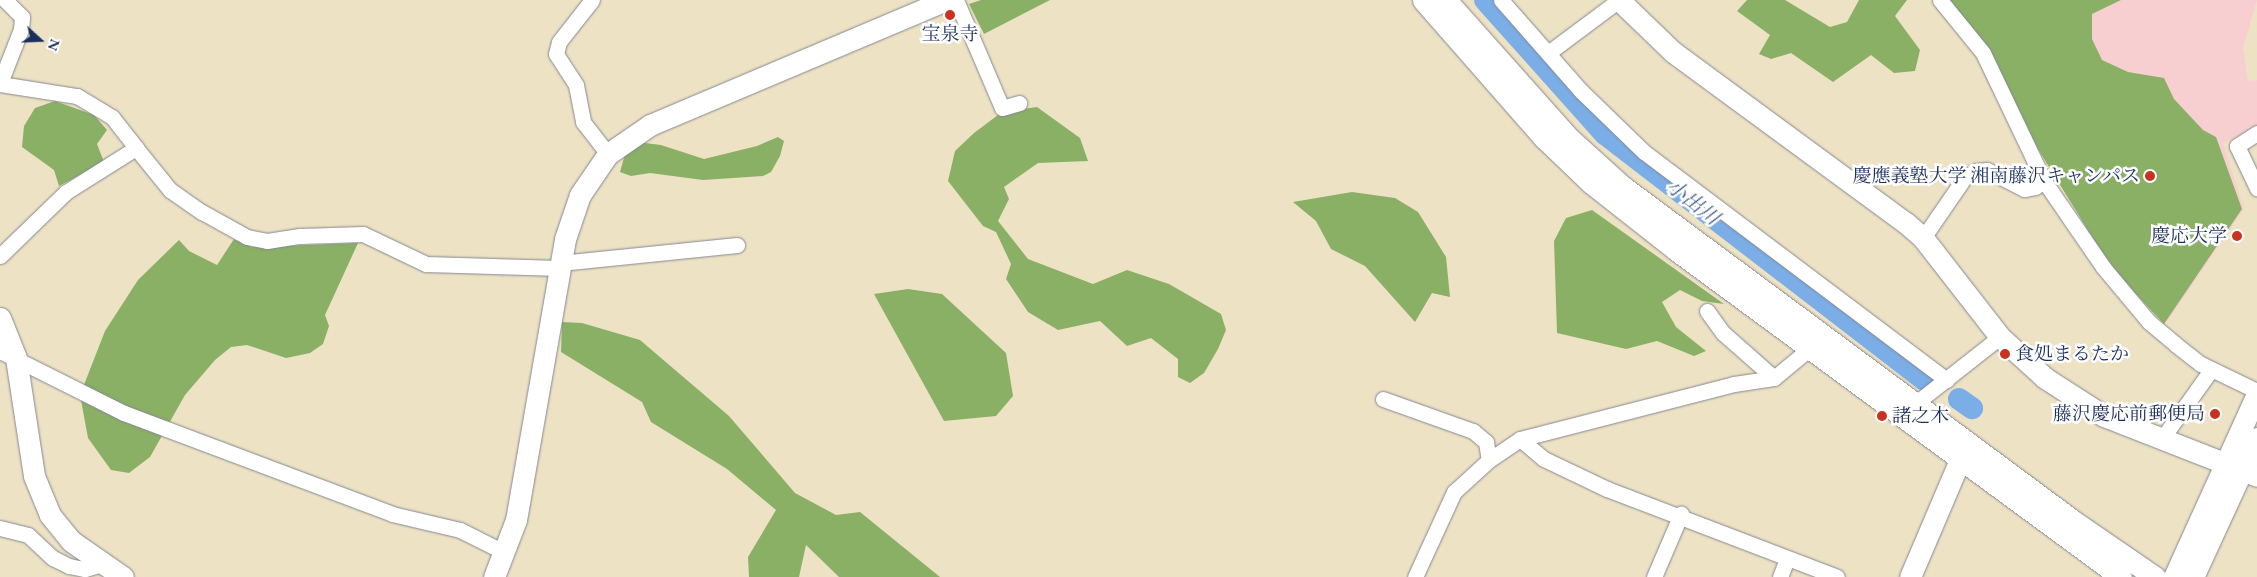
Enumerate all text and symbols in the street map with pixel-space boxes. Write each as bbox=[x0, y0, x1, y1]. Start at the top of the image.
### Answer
marker: 宝泉寺 bbox=[944, 9, 956, 21]
north arrow bbox=[15, 15, 65, 65]
place label: 宝泉寺 bbox=[922, 23, 978, 45]
text: N bbox=[44, 37, 64, 54]
place label: 慶應義塾大学 湘南藤沢キャンパス bbox=[1851, 165, 2140, 187]
marker: 慶應義塾大学 湘南藤沢キャンパス bbox=[2144, 170, 2156, 182]
water label: 小出川 bbox=[1662, 174, 1724, 230]
place label: 慶応大学 bbox=[2151, 225, 2227, 247]
marker: 慶応大学 bbox=[2231, 230, 2243, 242]
place label: 食処まるたか bbox=[2015, 343, 2129, 365]
marker: 食処まるたか bbox=[1999, 348, 2011, 360]
place label: 藤沢慶応前郵便局 bbox=[2053, 403, 2205, 425]
place label: 諸之木 bbox=[1892, 405, 1949, 427]
marker: 藤沢慶応前郵便局 bbox=[2209, 408, 2221, 420]
marker: 諸之木 bbox=[1876, 410, 1888, 422]

